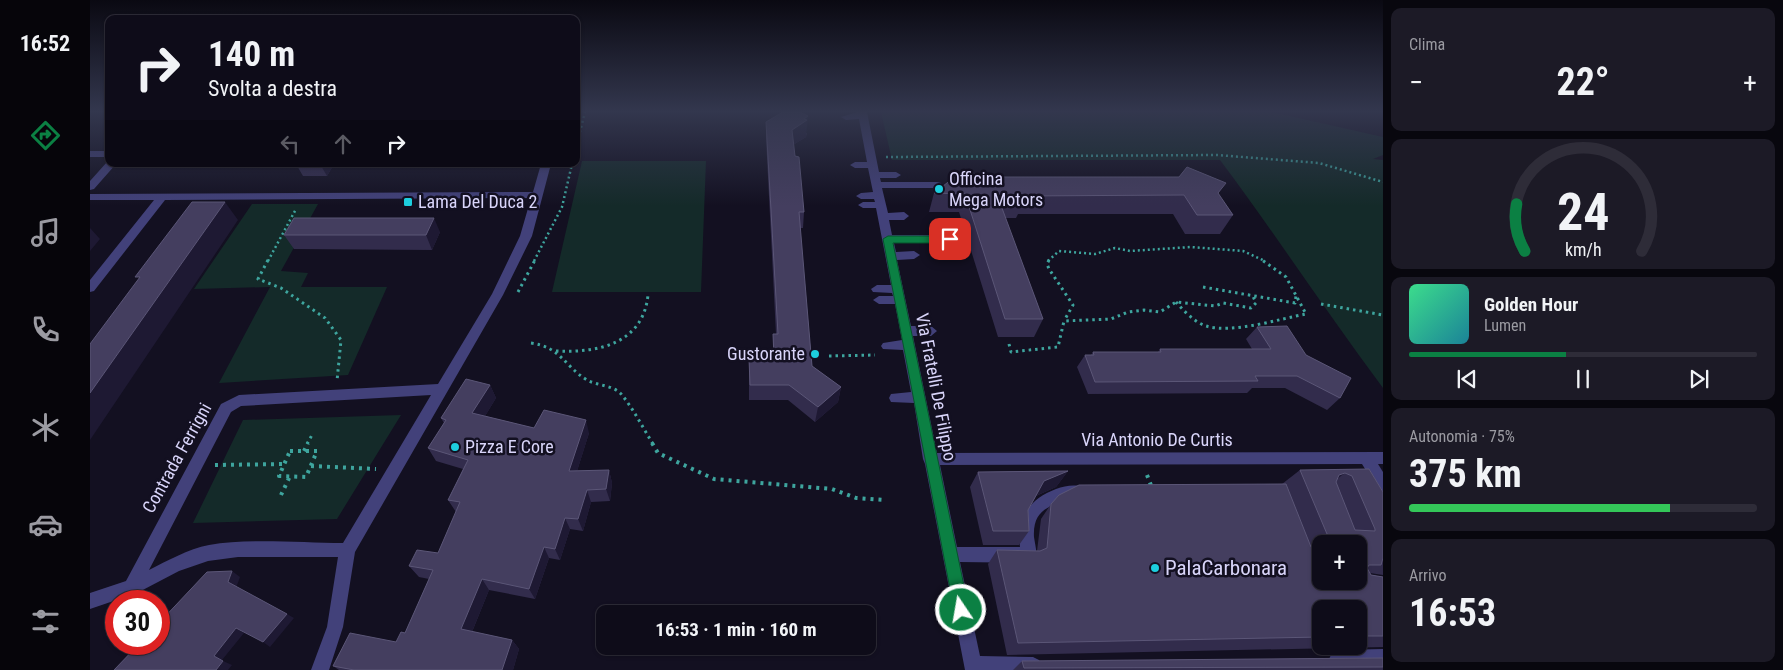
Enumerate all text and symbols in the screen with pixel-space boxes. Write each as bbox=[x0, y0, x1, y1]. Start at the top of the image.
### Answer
text: 16:52 bbox=[20, 31, 70, 56]
text: 140 m bbox=[208, 34, 295, 75]
icon: right bbox=[125, 35, 190, 100]
text: Clima bbox=[1409, 35, 1445, 54]
text: 22° bbox=[1556, 60, 1610, 104]
text: − bbox=[1409, 66, 1423, 99]
text: + bbox=[1743, 66, 1757, 99]
text: Svolta a destra bbox=[208, 76, 337, 101]
icon: directions bbox=[28, 118, 63, 153]
icon: left bbox=[276, 130, 304, 158]
icon: ahead bbox=[329, 130, 357, 158]
icon: right bbox=[382, 130, 410, 158]
place label: Officina Mega Motors bbox=[949, 168, 1043, 210]
text: 24 bbox=[1557, 182, 1609, 243]
marker: Officina Mega Motors bbox=[933, 183, 945, 195]
place label: Lama Del Duca 2 bbox=[418, 191, 538, 212]
marker: Lama Del Duca 2 bbox=[402, 196, 414, 208]
icon: music bbox=[28, 215, 63, 250]
pin bbox=[929, 218, 971, 260]
icon: arrive bbox=[936, 225, 964, 253]
text: km/h bbox=[1565, 239, 1601, 260]
text: Golden Hour bbox=[1484, 293, 1578, 316]
street label: Via Fratelli De Filippo bbox=[912, 311, 961, 463]
icon: phone bbox=[28, 312, 63, 347]
text: Lumen bbox=[1484, 316, 1526, 335]
place label: Gustorante bbox=[727, 343, 805, 364]
marker: Gustorante bbox=[809, 348, 821, 360]
icon: previous bbox=[1453, 365, 1481, 393]
icon: pause bbox=[1569, 365, 1597, 393]
icon: next bbox=[1685, 365, 1713, 393]
street label: Contrada Ferrigni bbox=[138, 399, 215, 516]
icon: climate bbox=[28, 410, 63, 445]
text: Autonomia · 75% bbox=[1409, 427, 1515, 446]
street label: Via Antonio De Curtis bbox=[1081, 429, 1233, 450]
place label: Pizza E Core bbox=[465, 436, 554, 457]
marker: Pizza E Core bbox=[449, 441, 461, 453]
text: 375 km bbox=[1409, 452, 1522, 496]
icon: car bbox=[28, 507, 63, 542]
map controls bbox=[1312, 535, 1367, 655]
button: + bbox=[1312, 535, 1367, 590]
place label: PalaCarbonara bbox=[1165, 556, 1287, 580]
marker: PalaCarbonara bbox=[1149, 562, 1161, 574]
text: Arrivo bbox=[1409, 566, 1446, 585]
position arrow bbox=[934, 583, 986, 635]
speed limit sign: 30 bbox=[105, 590, 170, 655]
text: 16:53 bbox=[1409, 591, 1496, 635]
button: − bbox=[1312, 600, 1367, 655]
icon: filters bbox=[28, 604, 63, 639]
text: 16:53 · 1 min · 160 m bbox=[655, 618, 817, 641]

